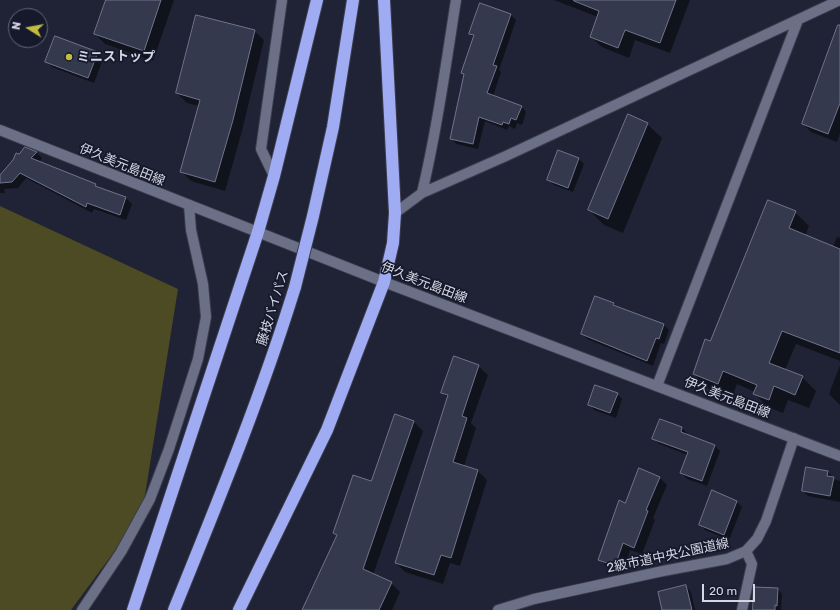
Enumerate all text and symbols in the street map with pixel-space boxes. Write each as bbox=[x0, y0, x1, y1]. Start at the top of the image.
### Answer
north arrow bbox=[8, 8, 48, 48]
text: N bbox=[10, 21, 24, 31]
place label: ミニストップ bbox=[77, 49, 155, 65]
marker: ミニストップ bbox=[64, 52, 74, 62]
street label: 伊久美元島田線 bbox=[77, 141, 167, 189]
street label: 伊久美元島田線 bbox=[379, 259, 469, 307]
street label: 藤枝バイパス bbox=[254, 268, 292, 348]
street label: 伊久美元島田線 bbox=[682, 374, 772, 422]
street label: 2級市道中央公園道線 bbox=[605, 535, 731, 577]
scale bar bbox=[704, 576, 757, 602]
text: 20 m bbox=[709, 584, 737, 598]

